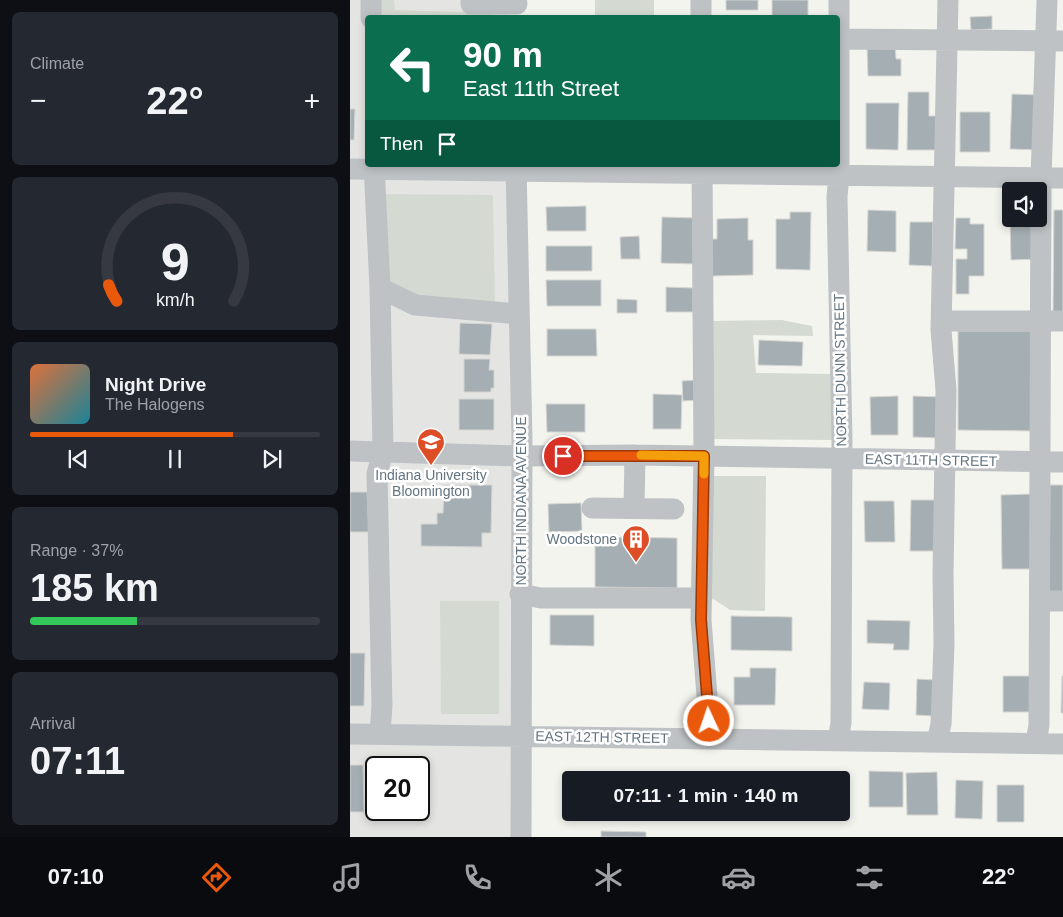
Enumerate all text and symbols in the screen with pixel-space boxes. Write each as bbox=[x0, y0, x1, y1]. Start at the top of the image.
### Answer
icon: left bbox=[380, 35, 445, 100]
text: 90 m bbox=[463, 35, 543, 74]
text: Climate bbox=[30, 55, 84, 72]
text: East 11th Street bbox=[463, 76, 619, 101]
text: 22° bbox=[146, 80, 204, 122]
text: − bbox=[30, 85, 46, 116]
text: + bbox=[304, 85, 320, 116]
icon: arrive bbox=[433, 130, 461, 158]
text: Then bbox=[380, 133, 423, 154]
map controls bbox=[1002, 182, 1047, 227]
button: sound bbox=[1002, 182, 1047, 227]
text: 9 bbox=[161, 233, 189, 291]
text: km/h bbox=[156, 290, 194, 310]
street label: NORTH DUNN STREET bbox=[831, 293, 849, 447]
text: Night Drive bbox=[105, 374, 206, 395]
text: The Halogens bbox=[105, 396, 205, 413]
street label: NORTH INDIANA AVENUE bbox=[513, 416, 529, 586]
school or university icon: Indiana University Bloomington bbox=[416, 427, 446, 466]
pin bbox=[542, 435, 584, 477]
icon: arrive bbox=[549, 442, 577, 470]
icon: previous bbox=[64, 445, 92, 473]
icon: pause bbox=[161, 445, 189, 473]
icon: next bbox=[258, 445, 286, 473]
street label: EAST 11TH STREET bbox=[865, 451, 998, 469]
place label: Indiana University Bloomington bbox=[375, 467, 487, 499]
building icon: Woodstone bbox=[621, 524, 651, 563]
place label: Woodstone bbox=[546, 531, 617, 547]
text: Range · 37% bbox=[30, 542, 123, 559]
text: 185 km bbox=[30, 567, 159, 609]
position arrow bbox=[682, 694, 734, 746]
text: Arrival bbox=[30, 715, 75, 732]
street label: EAST 12TH STREET bbox=[535, 728, 669, 746]
text: 07:11 bbox=[30, 740, 125, 782]
speed limit sign: 20 bbox=[365, 756, 430, 821]
text: 07:11 · 1 min · 140 m bbox=[614, 785, 798, 806]
icon: directions bbox=[199, 860, 234, 895]
icon: music bbox=[330, 860, 365, 895]
icon: phone bbox=[460, 860, 495, 895]
icon: climate bbox=[591, 860, 626, 895]
icon: car bbox=[721, 860, 756, 895]
icon: filters bbox=[852, 860, 887, 895]
text: 07:10 bbox=[48, 864, 104, 889]
text: 22° bbox=[982, 864, 1015, 889]

